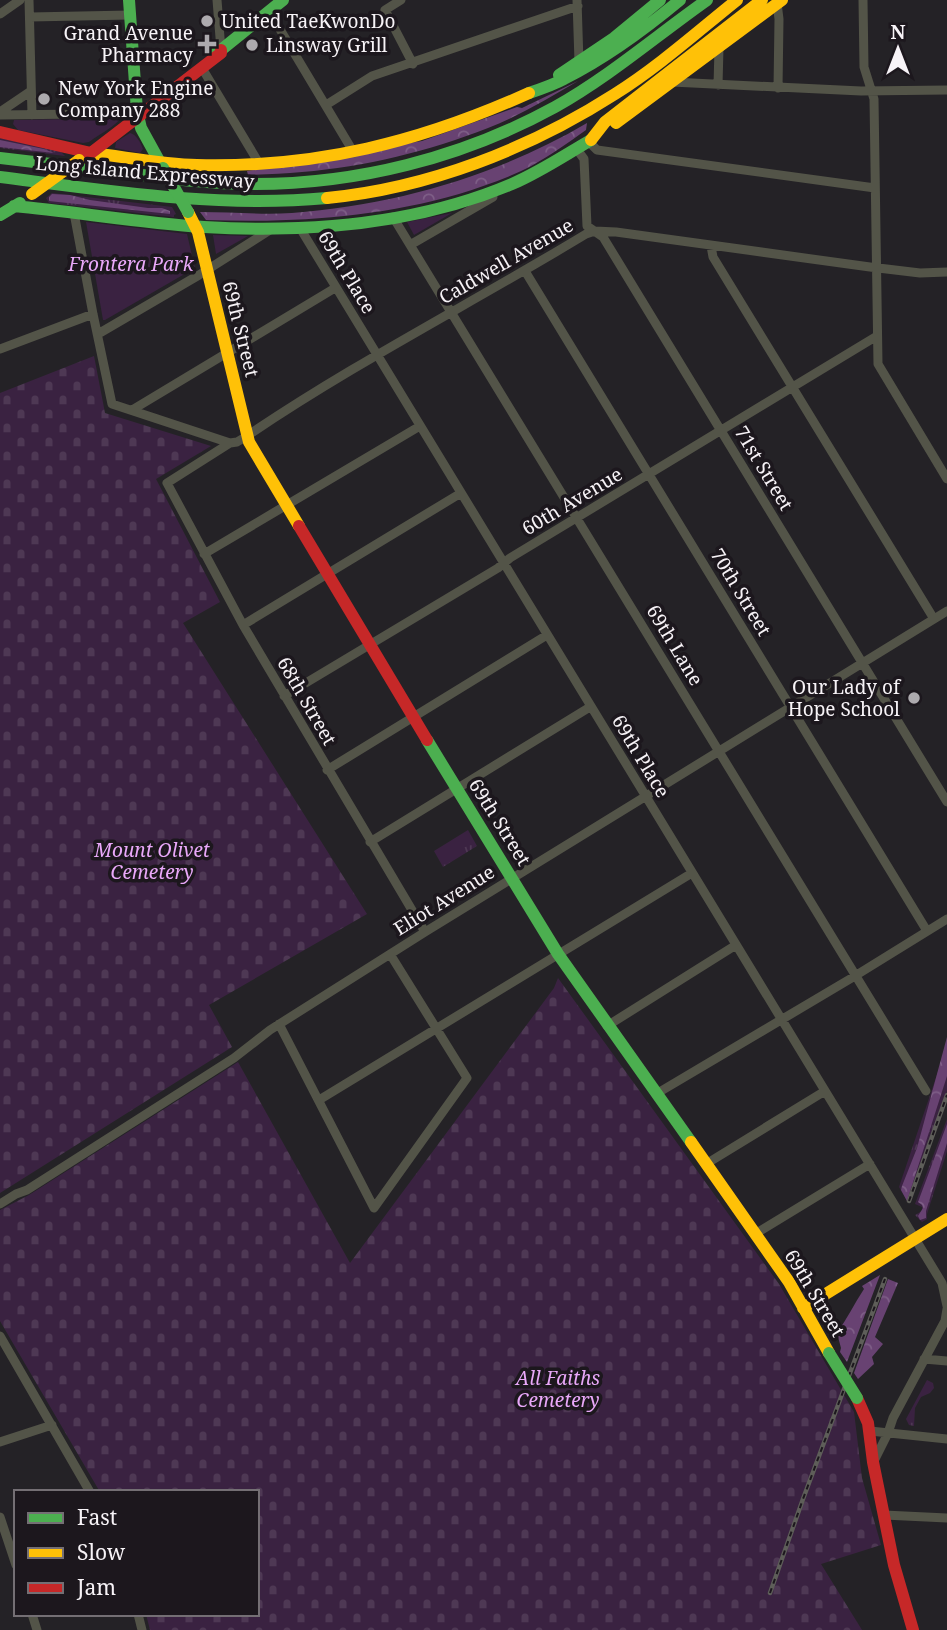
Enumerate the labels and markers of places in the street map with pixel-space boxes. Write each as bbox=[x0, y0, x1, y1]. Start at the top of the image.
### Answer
place label: United TaeKwonDo bbox=[221, 8, 395, 34]
marker: United TaeKwonDo bbox=[199, 13, 215, 29]
place label: Grand Avenue Pharmacy bbox=[63, 20, 193, 68]
place label: Linsway Grill bbox=[266, 32, 388, 58]
marker: Grand Avenue Pharmacy bbox=[199, 36, 215, 52]
marker: Linsway Grill bbox=[244, 37, 260, 53]
place label: New York Engine Company 288 bbox=[58, 75, 213, 123]
marker: New York Engine Company 288 bbox=[36, 91, 52, 107]
place label: Our Lady of Hope School bbox=[788, 674, 902, 722]
marker: Our Lady of Hope School bbox=[906, 690, 922, 706]

